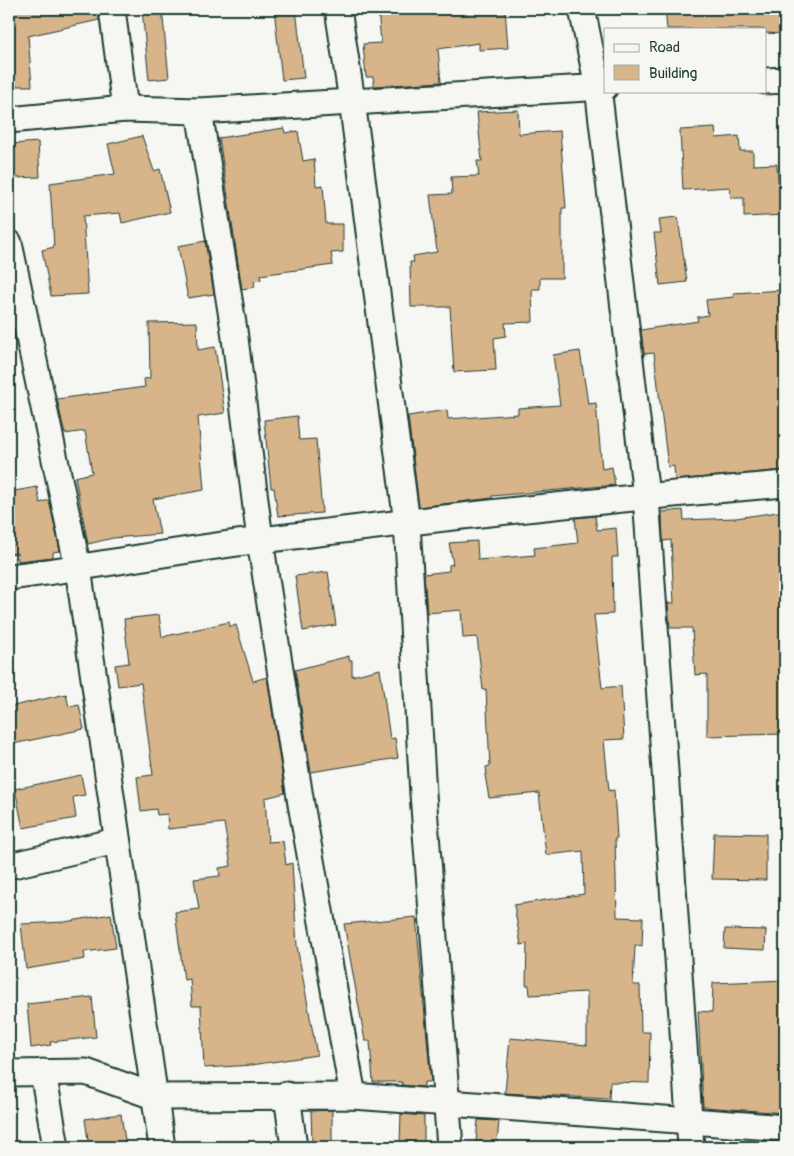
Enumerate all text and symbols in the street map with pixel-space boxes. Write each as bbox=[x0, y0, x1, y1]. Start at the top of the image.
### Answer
legend bbox=[604, 28, 766, 92]
text: Road bbox=[649, 38, 680, 57]
text: Building bbox=[649, 64, 697, 83]

